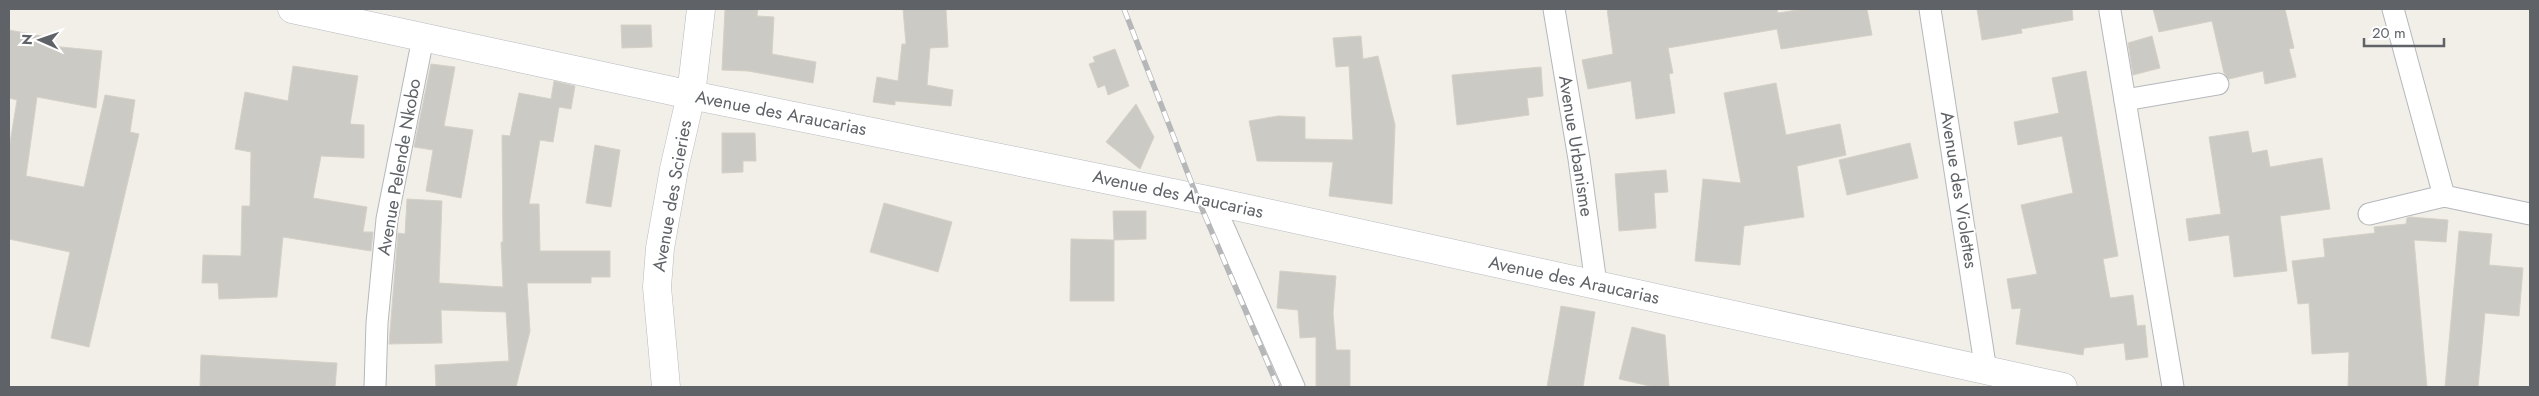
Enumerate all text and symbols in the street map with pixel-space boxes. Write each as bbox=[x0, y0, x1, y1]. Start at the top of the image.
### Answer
north arrow bbox=[15, 15, 65, 65]
scale bar bbox=[2364, 15, 2444, 47]
text: 20 m bbox=[2372, 22, 2406, 44]
text: N bbox=[17, 34, 37, 45]
street label: Avenue Urbanisme bbox=[1552, 74, 1600, 218]
street label: Avenue Pelende Nkobo bbox=[371, 76, 427, 258]
street label: Avenue des Araucarias bbox=[693, 84, 869, 142]
street label: Avenue des Violettes bbox=[1934, 110, 1984, 270]
street label: Avenue des Scieries bbox=[646, 118, 698, 274]
street label: Avenue des Araucarias bbox=[1090, 163, 1266, 225]
street label: Avenue des Araucarias bbox=[1486, 249, 1662, 311]

